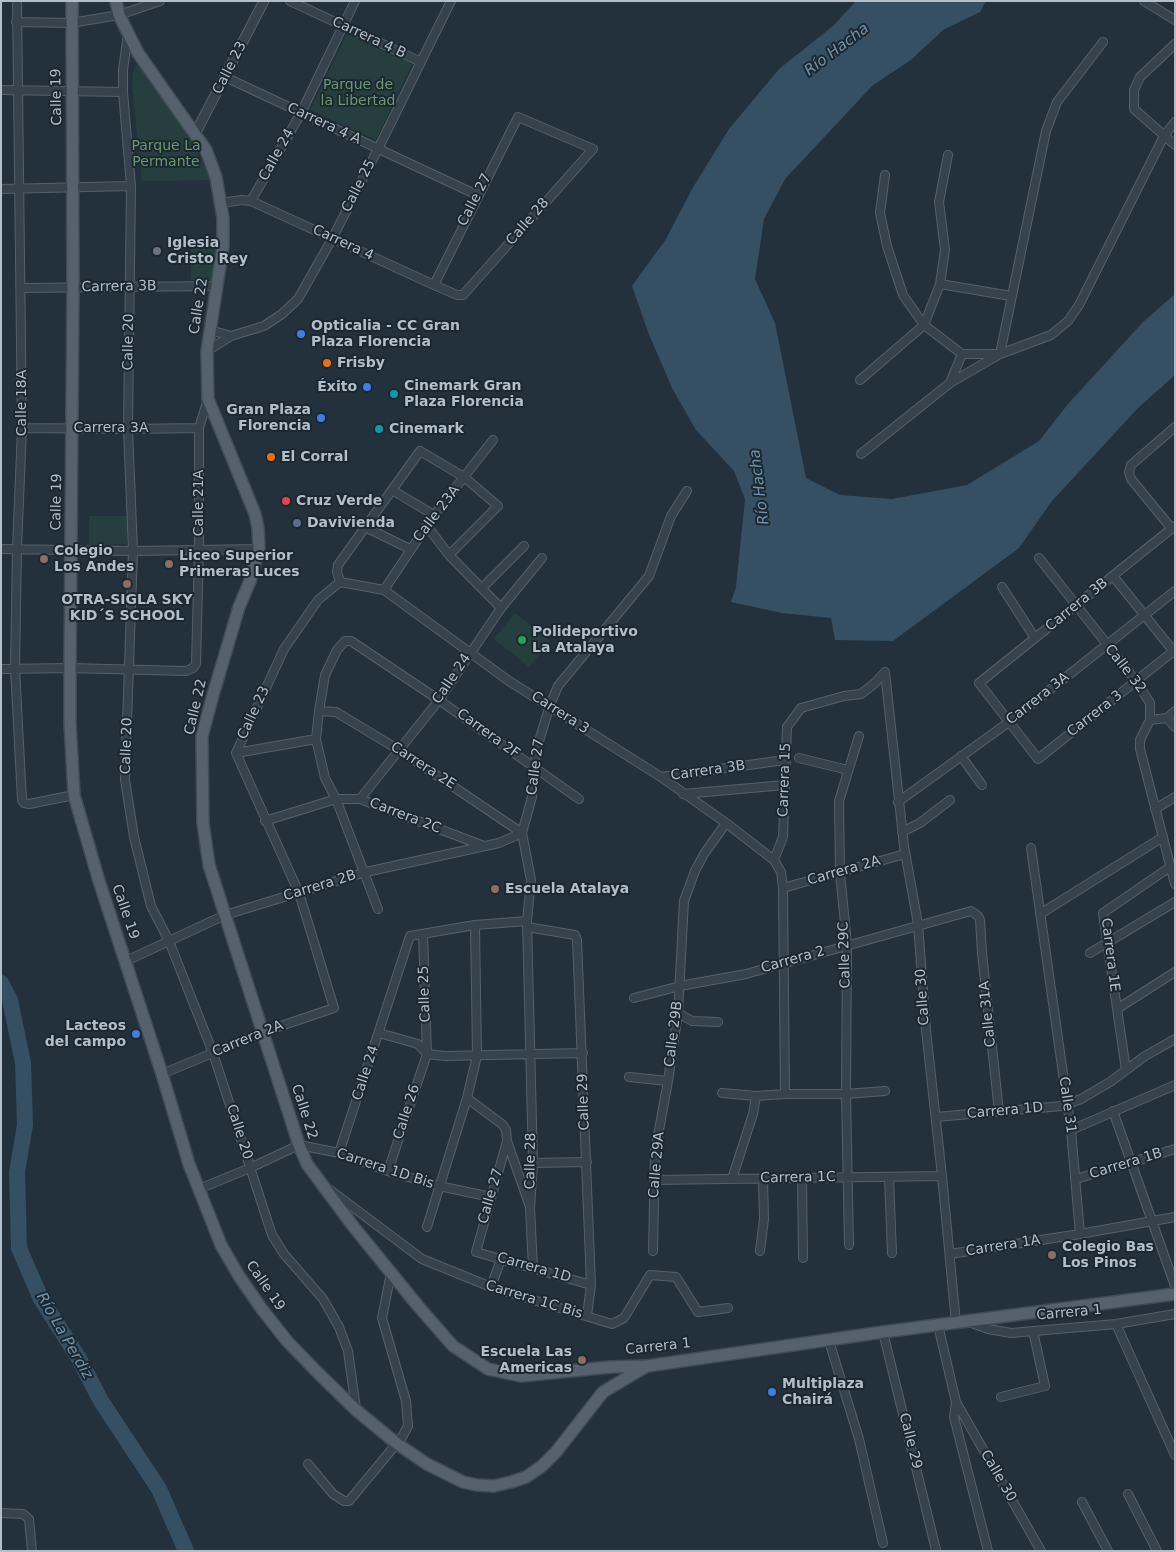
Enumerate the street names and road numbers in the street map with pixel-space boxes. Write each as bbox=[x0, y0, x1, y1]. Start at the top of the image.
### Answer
street label: Carrera 4 B bbox=[329, 14, 409, 62]
street label: Calle 23 bbox=[210, 39, 250, 97]
street label: Calle 19 bbox=[48, 68, 66, 126]
street label: Carrera 4 A bbox=[284, 100, 364, 148]
street label: Calle 24 bbox=[256, 126, 298, 184]
street label: Calle 25 bbox=[339, 157, 379, 215]
street label: Calle 27 bbox=[455, 171, 495, 229]
street label: Calle 28 bbox=[503, 195, 553, 249]
street label: Carrera 4 bbox=[310, 222, 376, 264]
street label: Calle 22 bbox=[186, 277, 212, 335]
street label: Carrera 3B bbox=[81, 278, 157, 296]
street label: Calle 20 bbox=[120, 313, 138, 371]
street label: Calle 18A bbox=[14, 370, 30, 436]
street label: Carrera 3A bbox=[73, 420, 149, 436]
street label: Calle 21A bbox=[191, 470, 207, 536]
street label: Calle 19 bbox=[48, 473, 66, 531]
street label: Calle 23A bbox=[410, 482, 464, 546]
street label: Carrera 3B bbox=[1042, 575, 1112, 635]
street label: Calle 32 bbox=[1101, 641, 1149, 697]
street label: Calle 24 bbox=[429, 651, 475, 707]
street label: Carrera 3A bbox=[1003, 669, 1073, 729]
street label: Calle 22 bbox=[181, 677, 211, 737]
street label: Calle 23 bbox=[234, 684, 274, 742]
street label: Carrera 3 bbox=[1064, 687, 1126, 741]
street label: Carrera 3 bbox=[528, 688, 592, 738]
street label: Carrera 2F bbox=[453, 706, 523, 762]
street label: Calle 20 bbox=[118, 717, 136, 775]
street label: Calle 27 bbox=[524, 738, 548, 796]
street label: Carrera 2E bbox=[387, 739, 459, 793]
street label: Carrera 15 bbox=[775, 742, 795, 818]
street label: Carrera 3B bbox=[670, 757, 746, 785]
street label: Carrera 2C bbox=[367, 795, 443, 837]
street label: Carrera 2A bbox=[806, 853, 882, 889]
street label: Carrera 2B bbox=[282, 867, 358, 905]
street label: Calle 19 bbox=[108, 882, 142, 942]
street label: Carrera 1E bbox=[1097, 917, 1123, 993]
street label: Calle 29C bbox=[835, 921, 855, 989]
street label: Carrera 2 bbox=[759, 943, 827, 977]
street label: Calle 25 bbox=[416, 965, 434, 1023]
street label: Calle 30 bbox=[913, 968, 933, 1026]
street label: Calle 31A bbox=[976, 980, 1000, 1048]
street label: Calle 29B bbox=[662, 1000, 686, 1068]
street label: Carrera 2A bbox=[210, 1017, 286, 1061]
street label: Calle 24 bbox=[349, 1043, 383, 1103]
street label: Calle 29 bbox=[575, 1073, 593, 1131]
street label: Calle 31 bbox=[1055, 1076, 1079, 1134]
street label: Calle 22 bbox=[287, 1082, 321, 1142]
street label: Calle 26 bbox=[390, 1082, 424, 1142]
street label: Carrera 1D bbox=[966, 1099, 1044, 1123]
street label: Calle 20 bbox=[222, 1102, 256, 1162]
street label: Calle 29A bbox=[646, 1131, 668, 1199]
street label: Calle 28 bbox=[522, 1132, 540, 1190]
street label: Carrera 1D Bis bbox=[334, 1145, 436, 1193]
street label: Carrera 1B bbox=[1088, 1145, 1164, 1183]
street label: Calle 27 bbox=[475, 1166, 507, 1226]
street label: Carrera 1C bbox=[760, 1169, 836, 1187]
street label: Carrera 1A bbox=[965, 1232, 1041, 1260]
street label: Carrera 1D bbox=[495, 1249, 573, 1287]
street label: Calle 19 bbox=[242, 1258, 288, 1314]
street label: Carrera 1C Bis bbox=[483, 1277, 585, 1323]
street label: Carrera 1 bbox=[1036, 1302, 1102, 1324]
street label: Carrera 1 bbox=[624, 1335, 692, 1359]
street label: Calle 29 bbox=[895, 1411, 925, 1471]
street label: Calle 30 bbox=[976, 1447, 1020, 1505]

